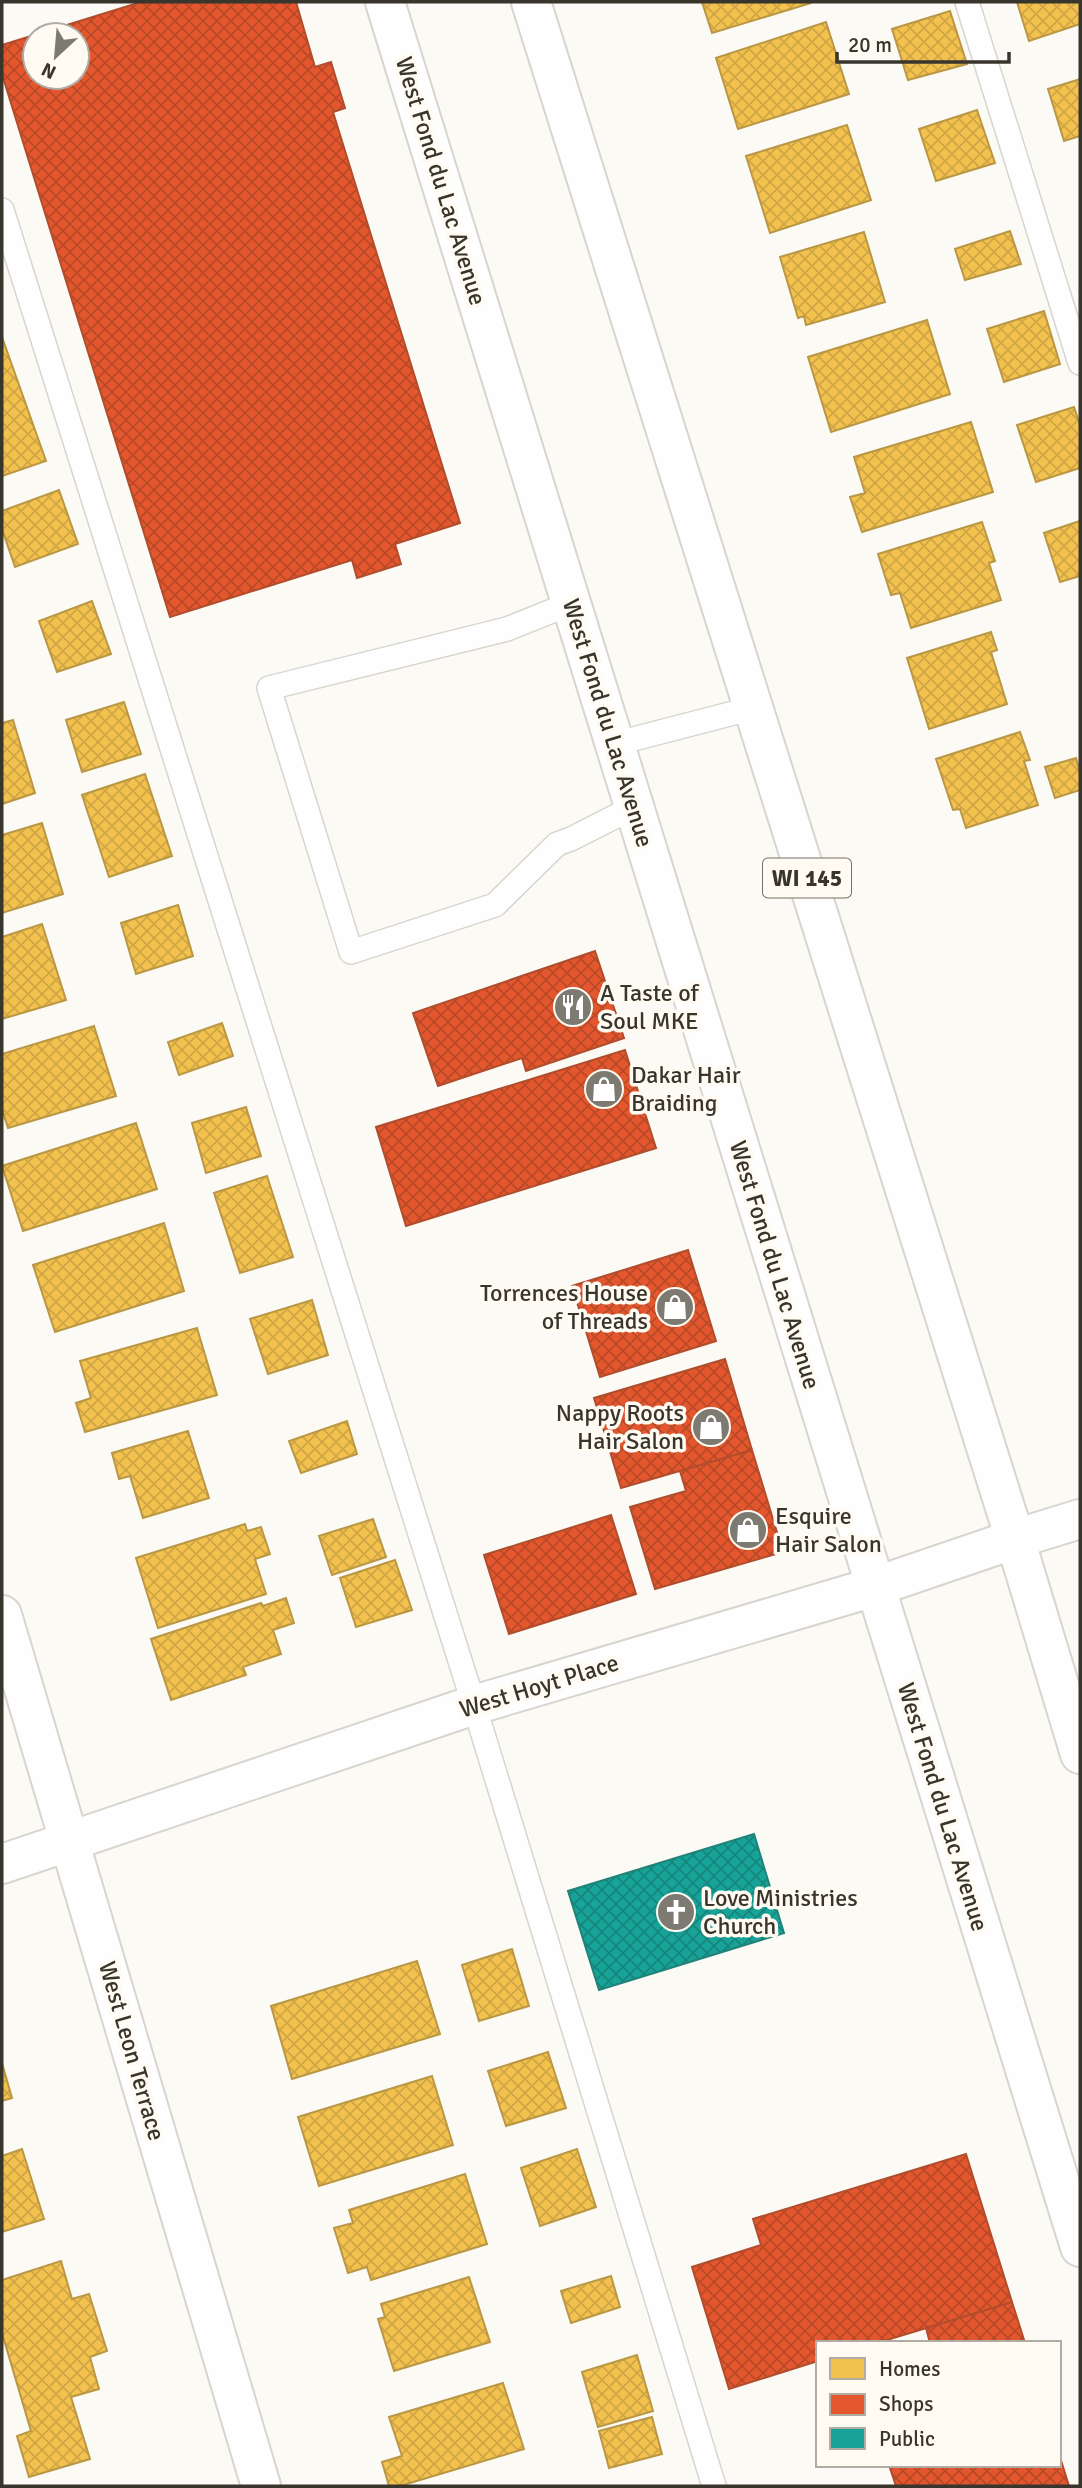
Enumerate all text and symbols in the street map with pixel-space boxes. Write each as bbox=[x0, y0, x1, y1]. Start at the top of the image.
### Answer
north arrow bbox=[21, 21, 91, 91]
scale bar bbox=[837, 21, 1009, 65]
text: 20 m bbox=[848, 32, 892, 58]
street label: West Fond du Lac Avenue bbox=[389, 53, 493, 309]
text: N bbox=[38, 57, 60, 84]
street label: West Fond du Lac Avenue bbox=[556, 595, 660, 851]
road number: WI 145 bbox=[763, 858, 851, 898]
place label: A Taste of Soul MKE bbox=[600, 978, 699, 1036]
restaurant icon: A Taste of Soul MKE bbox=[552, 986, 594, 1028]
place label: Dakar Hair Braiding bbox=[631, 1060, 741, 1118]
shop icon: Dakar Hair Braiding bbox=[583, 1068, 625, 1110]
street label: West Fond du Lac Avenue bbox=[723, 1137, 827, 1393]
place label: Torrences House of Threads bbox=[480, 1278, 648, 1336]
shop icon: Torrences House of Threads bbox=[654, 1286, 696, 1328]
place label: Nappy Roots Hair Salon bbox=[556, 1398, 684, 1456]
shop icon: Nappy Roots Hair Salon bbox=[690, 1406, 732, 1448]
place label: Esquire Hair Salon bbox=[775, 1501, 882, 1559]
shop icon: Esquire Hair Salon bbox=[727, 1509, 769, 1551]
street label: West Hoyt Place bbox=[456, 1648, 622, 1724]
street label: West Fond du Lac Avenue bbox=[891, 1679, 995, 1935]
place label: Love Ministries Church bbox=[703, 1883, 858, 1941]
church icon: Love Ministries Church bbox=[655, 1891, 697, 1933]
street label: West Leon Terrace bbox=[92, 1958, 172, 2144]
legend bbox=[816, 2341, 1061, 2467]
text: Homes bbox=[879, 2356, 941, 2382]
text: Shops bbox=[879, 2391, 933, 2417]
text: Public bbox=[879, 2426, 935, 2452]

